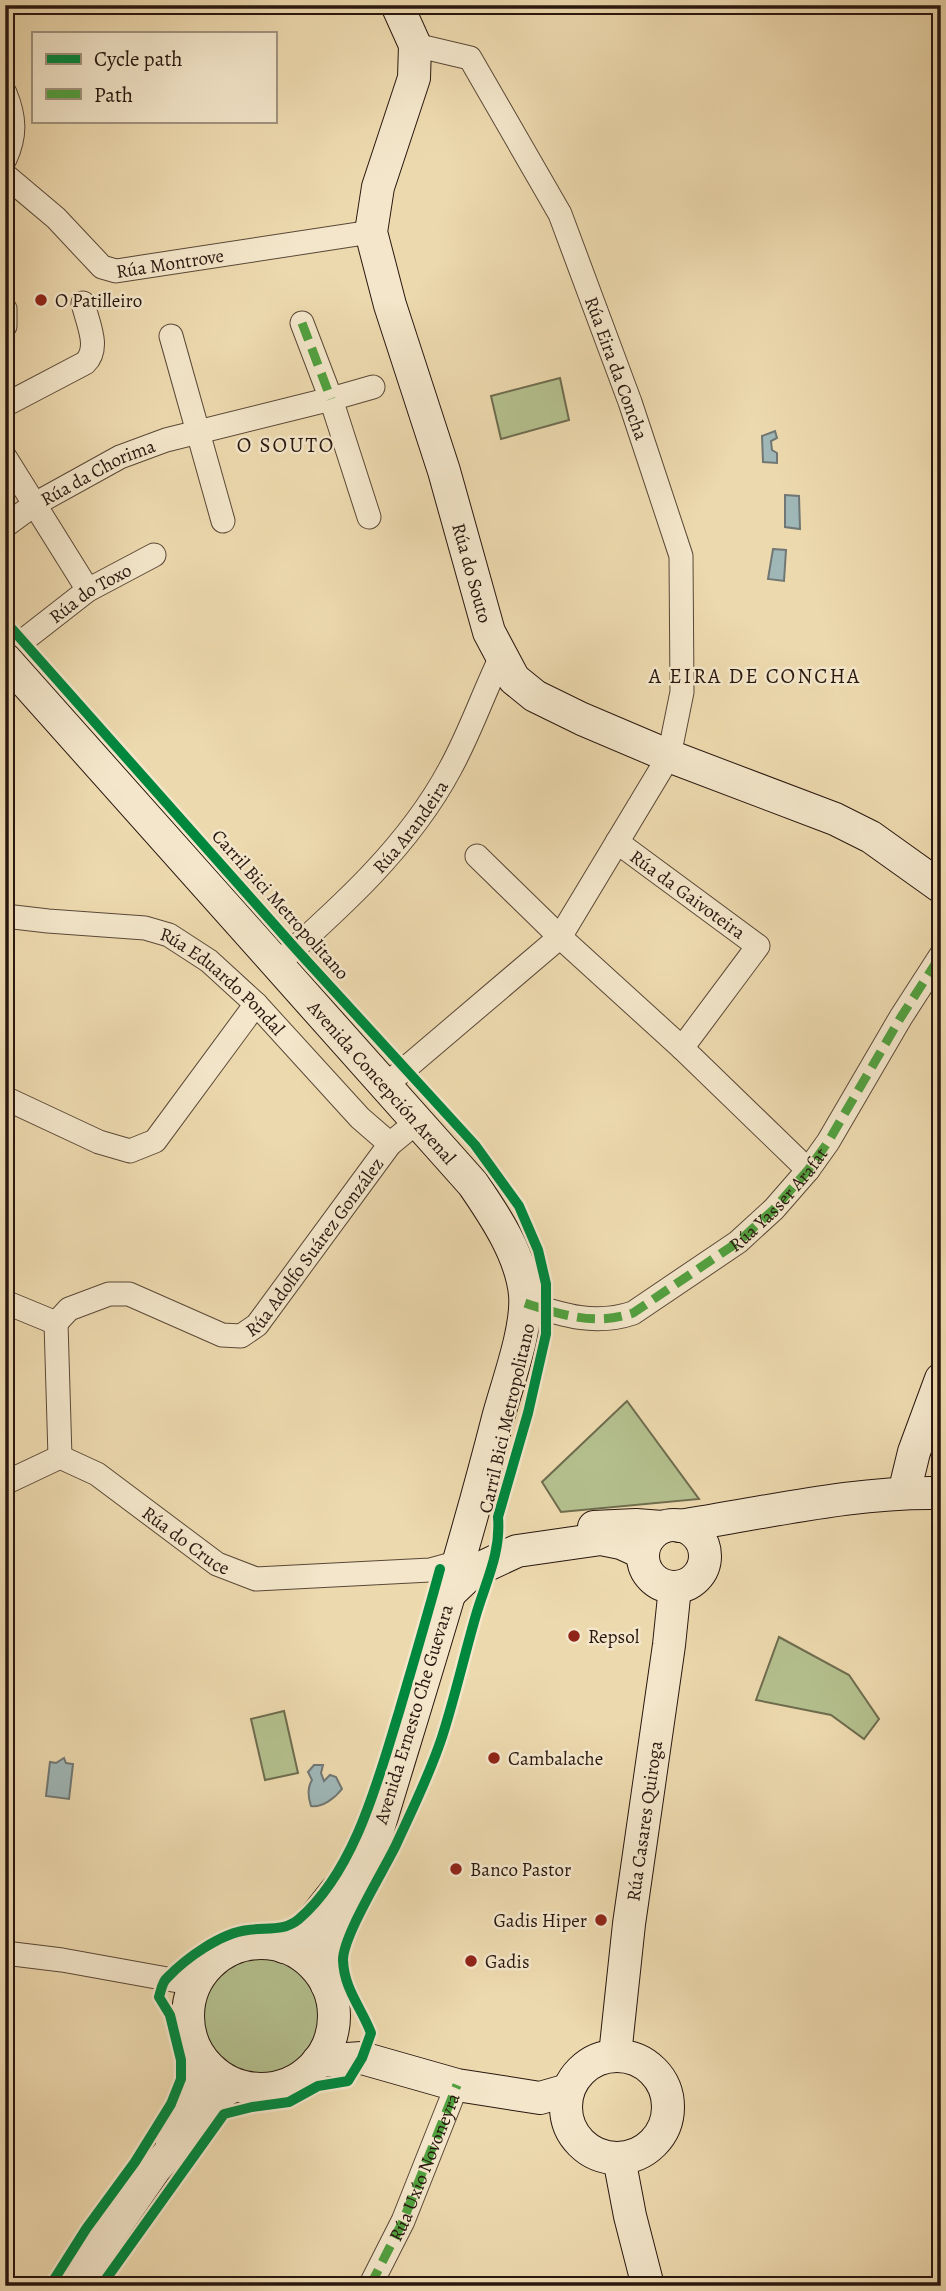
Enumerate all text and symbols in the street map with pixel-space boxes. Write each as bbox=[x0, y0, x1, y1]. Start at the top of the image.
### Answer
legend bbox=[32, 32, 276, 122]
text: Cycle path bbox=[94, 45, 183, 73]
text: Path bbox=[94, 81, 133, 109]
street label: Rúa Montrove bbox=[114, 243, 226, 285]
place label: O Patilleiro bbox=[55, 288, 142, 314]
marker: O Patilleiro bbox=[33, 292, 49, 308]
street label: Rúa Eira da Concha bbox=[578, 293, 654, 444]
district label: O SOUTO bbox=[237, 431, 335, 459]
street label: Rúa da Chorima bbox=[36, 433, 159, 512]
street label: Rúa do Souto bbox=[445, 520, 498, 626]
street label: Rúa do Toxo bbox=[44, 557, 136, 630]
district label: A EIRA DE CONCHA bbox=[648, 662, 861, 690]
street label: Rúa Arandeira bbox=[367, 775, 455, 879]
street label: Carril Bici Metropolitano bbox=[206, 824, 355, 986]
street label: Rúa da Gaivoteira bbox=[624, 844, 751, 946]
street label: Rúa Eduardo Pondal bbox=[157, 921, 291, 1042]
street label: Avenida Concepción Arenal bbox=[301, 995, 462, 1171]
street label: Rúa Yasser Arafat bbox=[724, 1142, 834, 1258]
street label: Rúa Adolfo Suárez González bbox=[241, 1152, 390, 1343]
street label: Carril Bici Metropolitano bbox=[472, 1321, 541, 1516]
street label: Rúa do Cruce bbox=[137, 1500, 233, 1582]
street label: Avenida Ernesto Che Guevara bbox=[368, 1601, 460, 1828]
place label: Repsol bbox=[588, 1624, 640, 1650]
marker: Repsol bbox=[566, 1628, 582, 1644]
street label: Rúa Casares Quiroga bbox=[620, 1739, 669, 1903]
place label: Cambalache bbox=[508, 1746, 603, 1772]
marker: Cambalache bbox=[486, 1750, 502, 1766]
place label: Banco Pastor bbox=[470, 1857, 571, 1883]
marker: Banco Pastor bbox=[448, 1861, 464, 1877]
place label: Gadis Hiper bbox=[493, 1908, 587, 1934]
marker: Gadis Hiper bbox=[593, 1912, 609, 1928]
place label: Gadis bbox=[485, 1949, 530, 1975]
marker: Gadis bbox=[463, 1953, 479, 1969]
street label: Rúa Uxío Novoneyra bbox=[383, 2089, 467, 2246]

